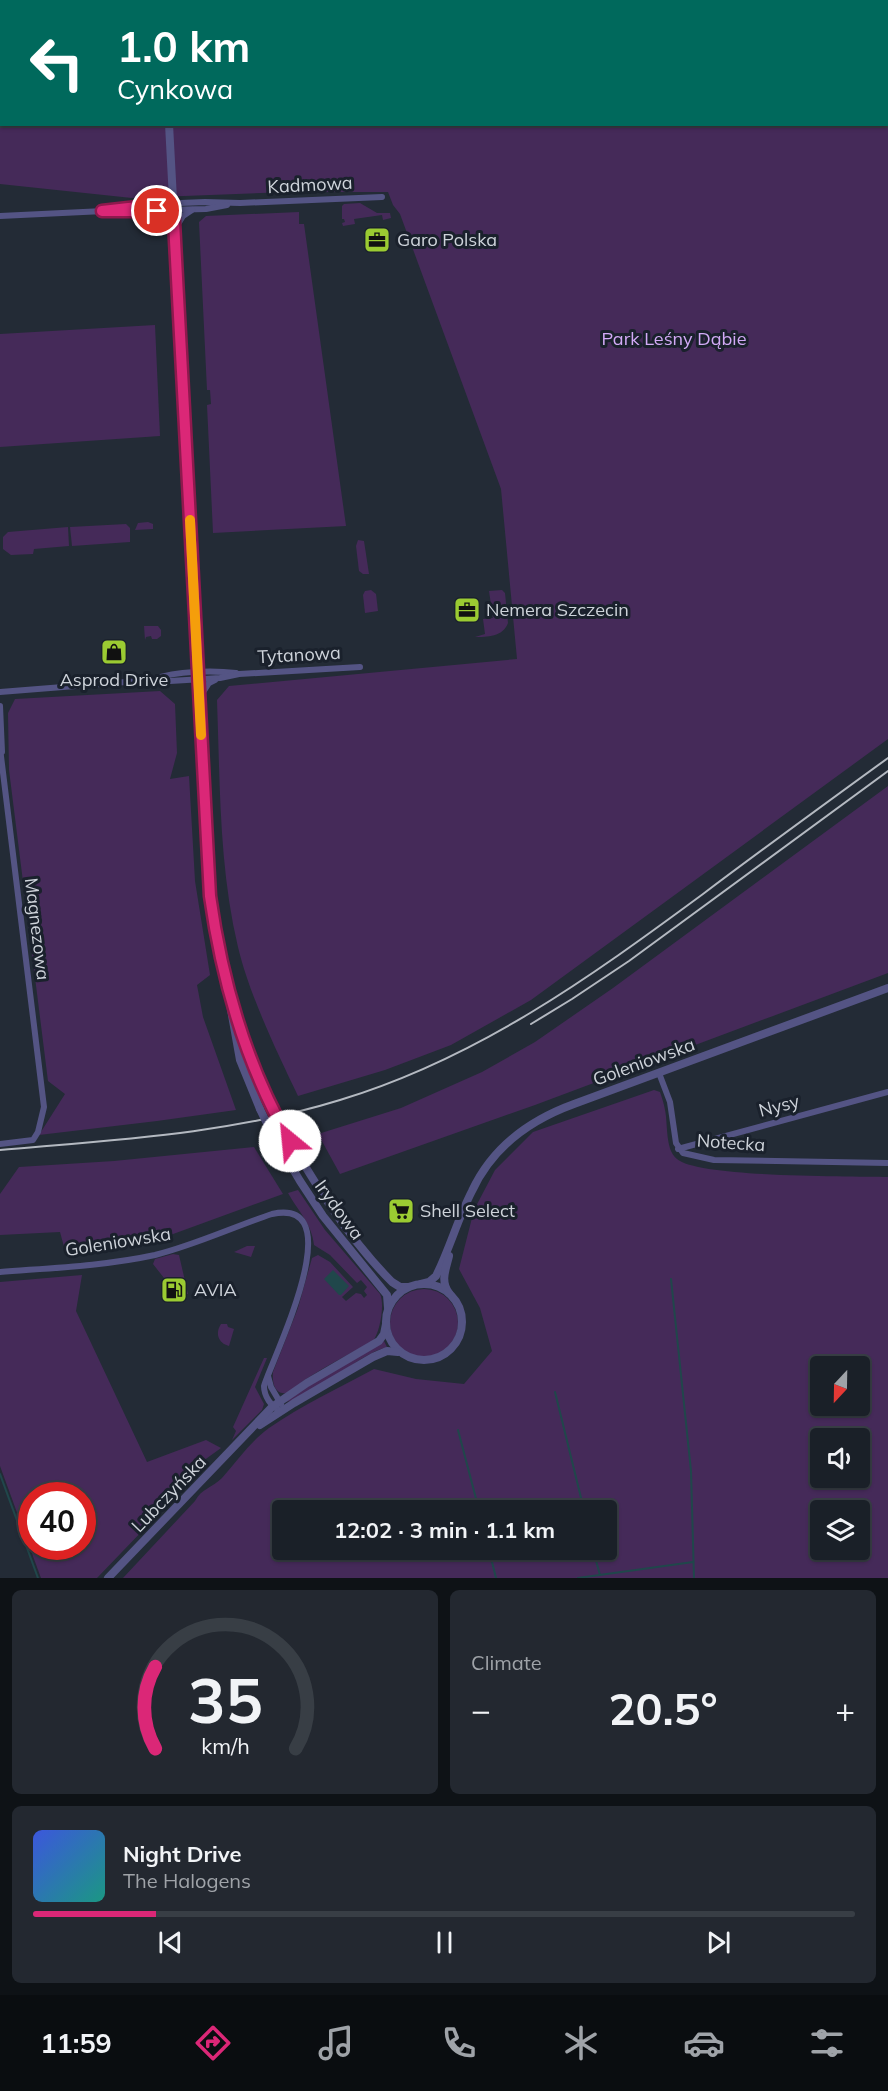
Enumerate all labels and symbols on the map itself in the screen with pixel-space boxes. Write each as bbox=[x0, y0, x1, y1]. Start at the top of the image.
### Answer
street label: Kadmowa bbox=[267, 171, 353, 198]
pin bbox=[131, 185, 182, 236]
office icon: Garo Polska bbox=[362, 225, 392, 255]
place label: Garo Polska bbox=[397, 228, 497, 251]
park label: Park Leśny Dąbie bbox=[602, 327, 746, 350]
office icon: Nemera Szczecin bbox=[452, 595, 482, 625]
place label: Nemera Szczecin bbox=[486, 598, 629, 621]
shop icon: Asprod Drive bbox=[99, 637, 129, 667]
street label: Tytanowa bbox=[257, 641, 341, 668]
place label: Asprod Drive bbox=[60, 668, 168, 691]
street label: Magnezowa bbox=[20, 876, 55, 981]
street label: Goleniowska bbox=[590, 1032, 698, 1091]
street label: Nysy bbox=[756, 1089, 802, 1122]
position arrow bbox=[258, 1109, 322, 1173]
street label: Notecka bbox=[696, 1129, 766, 1156]
street label: Irydowa bbox=[310, 1175, 369, 1244]
supermarket icon: Shell Select bbox=[386, 1196, 416, 1226]
place label: Shell Select bbox=[420, 1199, 515, 1222]
street label: Goleniowska bbox=[63, 1222, 172, 1261]
fuel station icon: AVIA bbox=[159, 1275, 189, 1305]
place label: AVIA bbox=[194, 1278, 237, 1301]
north arrow bbox=[810, 1356, 870, 1416]
street label: Lubczyńska bbox=[126, 1450, 211, 1537]
speed limit sign: 40 bbox=[18, 1482, 96, 1560]

